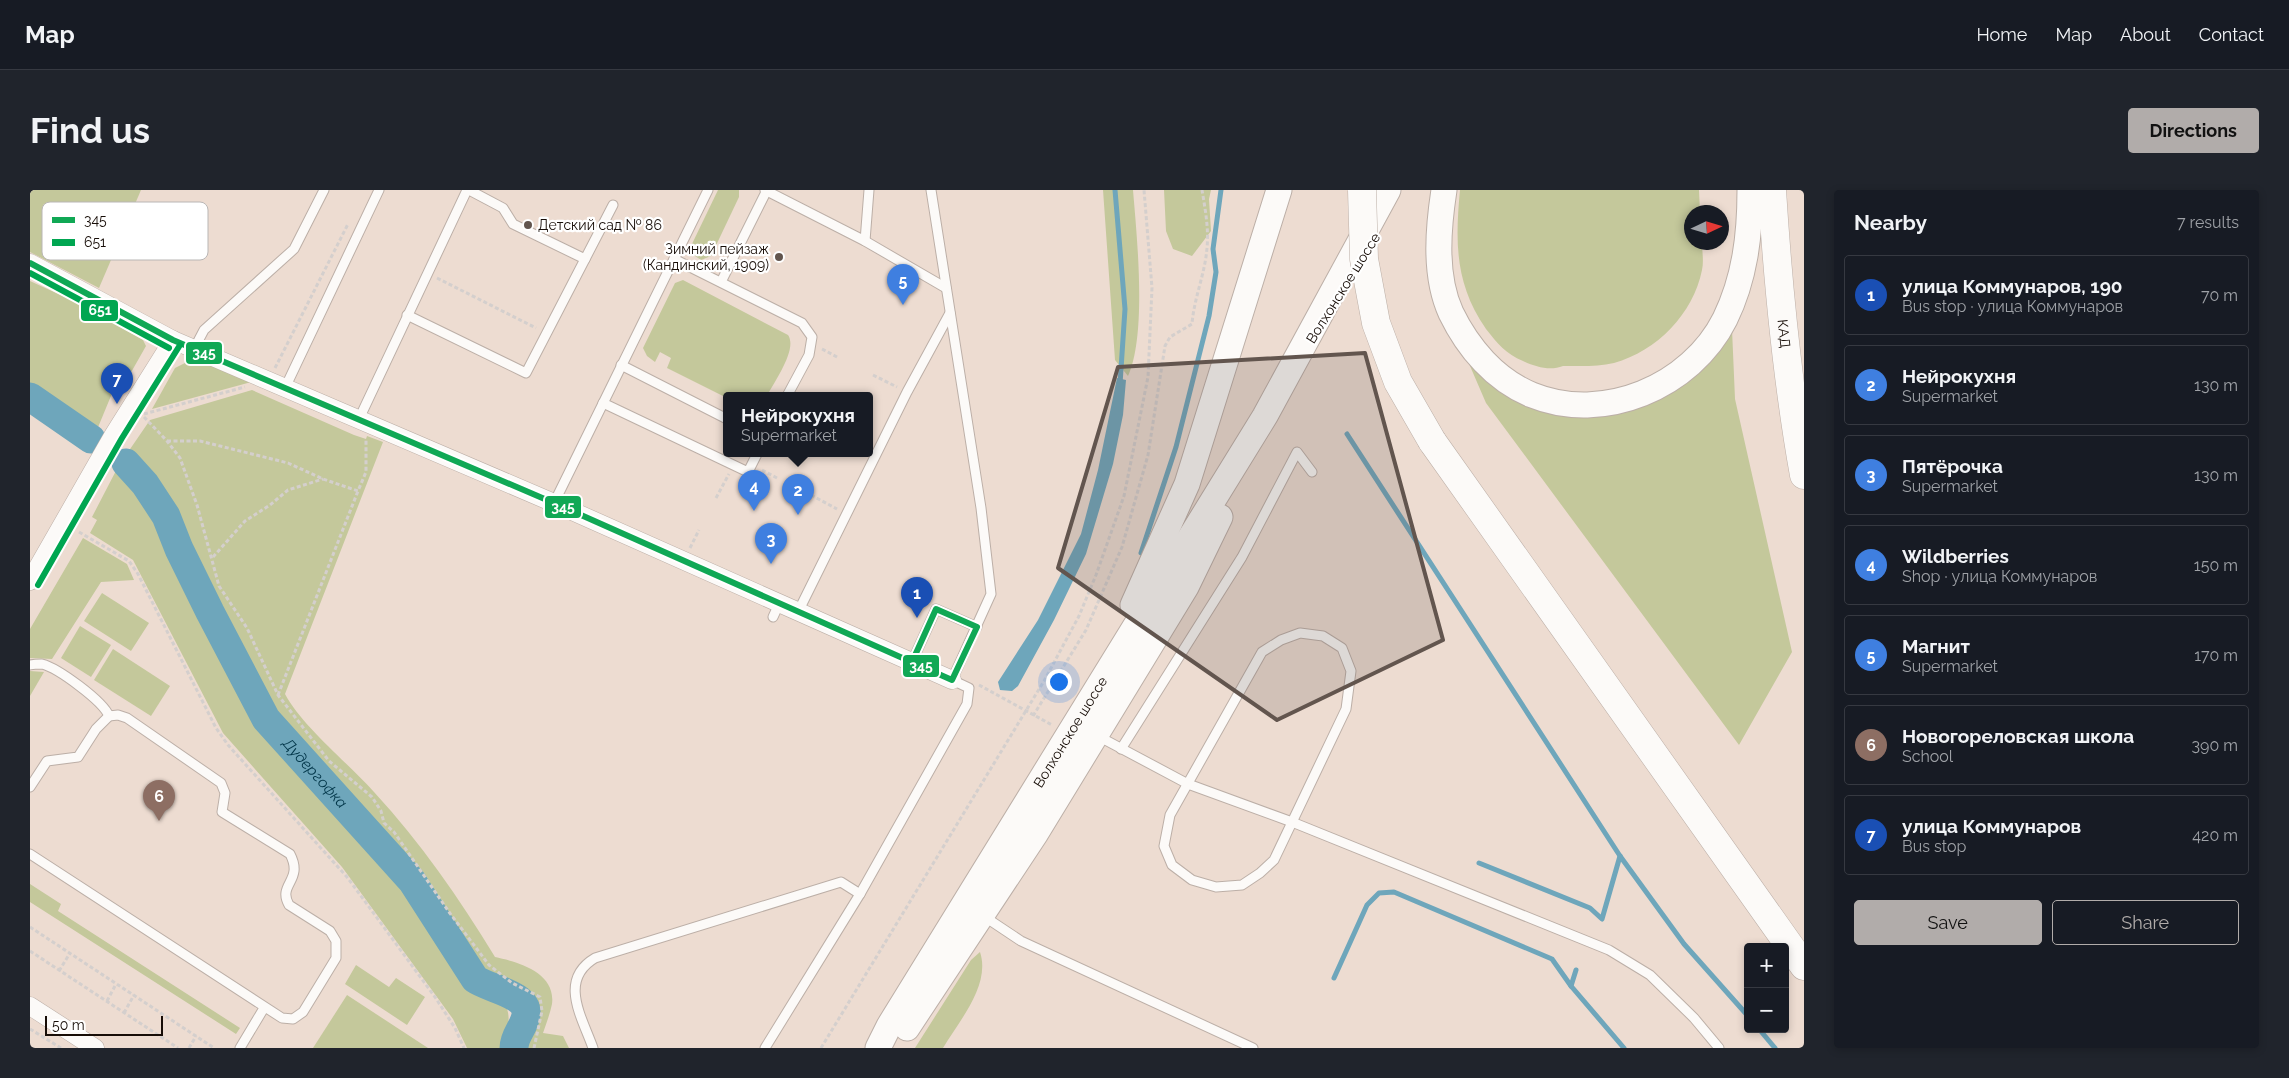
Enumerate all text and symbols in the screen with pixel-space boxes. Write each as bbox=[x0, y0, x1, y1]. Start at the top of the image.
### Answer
text: Map bbox=[25, 20, 75, 49]
text: Home bbox=[1976, 24, 2027, 45]
text: Map bbox=[2055, 24, 2092, 45]
text: About bbox=[2120, 24, 2171, 45]
text: Contact bbox=[2199, 24, 2264, 45]
button: Directions bbox=[2128, 108, 2259, 153]
text: Find us bbox=[30, 110, 150, 151]
legend bbox=[42, 202, 208, 260]
north arrow bbox=[1684, 205, 1729, 250]
text: Nearby bbox=[1854, 210, 1927, 235]
text: 345 bbox=[84, 212, 107, 228]
text: 7 results bbox=[2177, 213, 2239, 232]
place label: Детский сад № 86 bbox=[538, 217, 662, 233]
marker: Детский сад № 86 bbox=[522, 219, 534, 231]
street label: Волхонское шоссе bbox=[1303, 230, 1383, 346]
text: 651 bbox=[84, 234, 106, 250]
place label: Зимний пейзаж (Кандинский, 1909) bbox=[643, 241, 769, 273]
marker: Зимний пейзаж (Кандинский, 1909) bbox=[773, 251, 785, 263]
pin: 5 bbox=[887, 264, 919, 305]
text: улица Коммунаров, 190 bbox=[1902, 275, 2122, 297]
text: 1 bbox=[1867, 286, 1875, 305]
text: 70 m bbox=[2201, 286, 2238, 305]
text: Bus stop · улица Коммунаров bbox=[1902, 297, 2123, 316]
line badge: 651 bbox=[80, 299, 119, 322]
text: 651 bbox=[88, 302, 112, 318]
street label: КАД bbox=[1774, 318, 1793, 349]
line badge: 345 bbox=[185, 341, 223, 365]
text: 345 bbox=[192, 345, 216, 361]
pin: 7 bbox=[101, 363, 133, 404]
text: Нейрокухня bbox=[1902, 365, 2016, 387]
text: 2 bbox=[1866, 376, 1876, 395]
text: 130 m bbox=[2194, 376, 2238, 395]
text: Supermarket bbox=[1902, 387, 1998, 406]
popup bbox=[723, 392, 873, 457]
text: Нейрокухня bbox=[741, 404, 855, 426]
text: Supermarket bbox=[741, 426, 837, 445]
text: Пятёрочка bbox=[1902, 455, 2003, 477]
text: 3 bbox=[1867, 466, 1875, 485]
text: 130 m bbox=[2194, 466, 2238, 485]
pin: 4 bbox=[738, 470, 770, 511]
pin: 2 bbox=[782, 474, 814, 515]
text: Supermarket bbox=[1902, 477, 1998, 496]
line badge: 345 bbox=[544, 495, 582, 519]
text: 345 bbox=[551, 499, 575, 515]
pin: 3 bbox=[755, 523, 787, 564]
text: Wildberries bbox=[1902, 545, 2009, 567]
text: 4 bbox=[1866, 556, 1876, 575]
text: 150 m bbox=[2194, 556, 2238, 575]
text: Shop · улица Коммунаров bbox=[1902, 567, 2097, 586]
pin: 1 bbox=[901, 577, 933, 618]
text: Магнит bbox=[1902, 635, 1970, 657]
text: 5 bbox=[1867, 646, 1875, 665]
text: 170 m bbox=[2194, 646, 2238, 665]
line badge: 345 bbox=[902, 654, 940, 678]
text: Supermarket bbox=[1902, 657, 1998, 676]
text: 345 bbox=[909, 658, 933, 674]
your location bbox=[1046, 669, 1072, 695]
street label: Волхонское шоссе bbox=[1030, 674, 1110, 790]
text: Новогореловская школа bbox=[1902, 725, 2134, 747]
water label: Дудергофка bbox=[278, 734, 351, 812]
text: 6 bbox=[1866, 736, 1876, 755]
text: 390 m bbox=[2192, 736, 2238, 755]
text: School bbox=[1902, 747, 1953, 766]
pin: 6 bbox=[143, 780, 175, 821]
text: улица Коммунаров bbox=[1902, 815, 2081, 837]
text: 7 bbox=[1867, 826, 1875, 845]
text: 420 m bbox=[2192, 826, 2238, 845]
text: Bus stop bbox=[1902, 837, 1966, 856]
button: Save bbox=[1854, 900, 2042, 945]
button: Share bbox=[2052, 900, 2239, 945]
map controls bbox=[1744, 943, 1789, 1033]
button: + bbox=[1744, 943, 1789, 988]
button: − bbox=[1744, 988, 1789, 1033]
scale bar bbox=[45, 1013, 162, 1036]
text: 50 m bbox=[52, 1017, 85, 1033]

